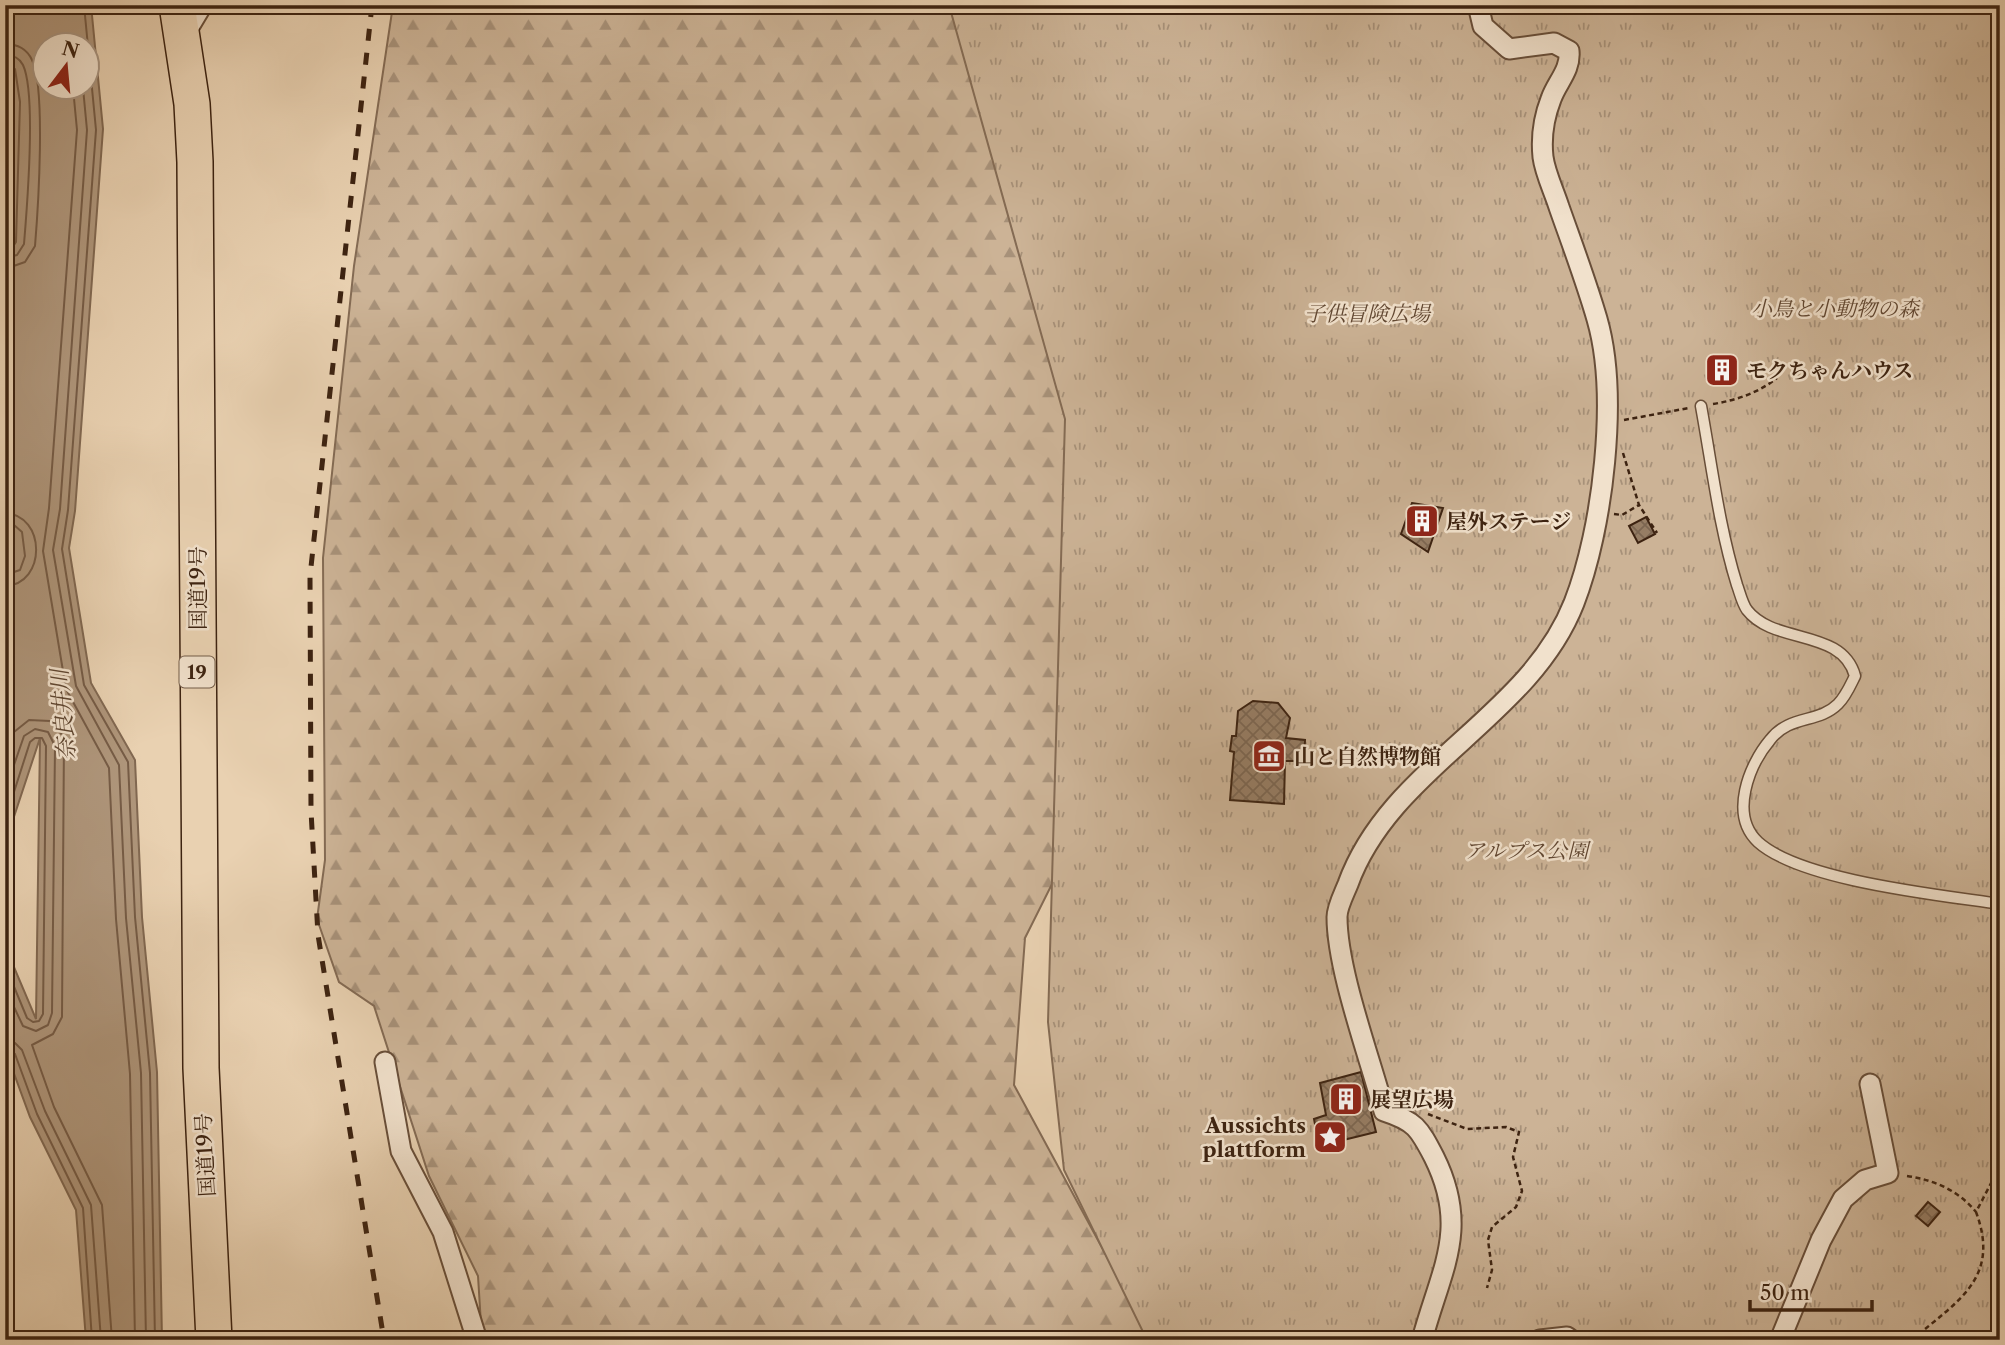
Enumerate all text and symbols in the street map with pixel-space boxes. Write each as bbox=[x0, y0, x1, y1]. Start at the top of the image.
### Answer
north arrow bbox=[32, 32, 102, 102]
text: N bbox=[59, 37, 82, 63]
park label: 小鳥と小動物の森 bbox=[1751, 296, 1921, 321]
park label: 子供冒険広場 bbox=[1304, 301, 1432, 326]
building icon: モクちゃんハウス bbox=[1703, 351, 1741, 389]
place label: モクちゃんハウス bbox=[1746, 358, 1913, 383]
building icon: 屋外ステージ bbox=[1403, 502, 1441, 540]
place label: 屋外ステージ bbox=[1446, 509, 1571, 534]
street label: 国道19号 bbox=[185, 546, 210, 630]
road number: 19 bbox=[180, 656, 214, 688]
water label: 奈良井川 bbox=[45, 665, 81, 762]
museum icon: 山と自然博物館 bbox=[1250, 737, 1288, 775]
place label: 山と自然博物館 bbox=[1294, 744, 1441, 769]
park label: アルプス公園 bbox=[1464, 838, 1591, 863]
building icon: 展望広場 bbox=[1327, 1080, 1365, 1118]
place label: 展望広場 bbox=[1370, 1087, 1454, 1112]
street label: 国道19号 bbox=[190, 1112, 220, 1198]
place label: Aussichts plattform bbox=[1202, 1113, 1306, 1162]
place icon: Aussichts plattform bbox=[1311, 1118, 1349, 1156]
scale bar bbox=[1750, 1268, 1872, 1312]
text: 50 m bbox=[1760, 1280, 1810, 1305]

